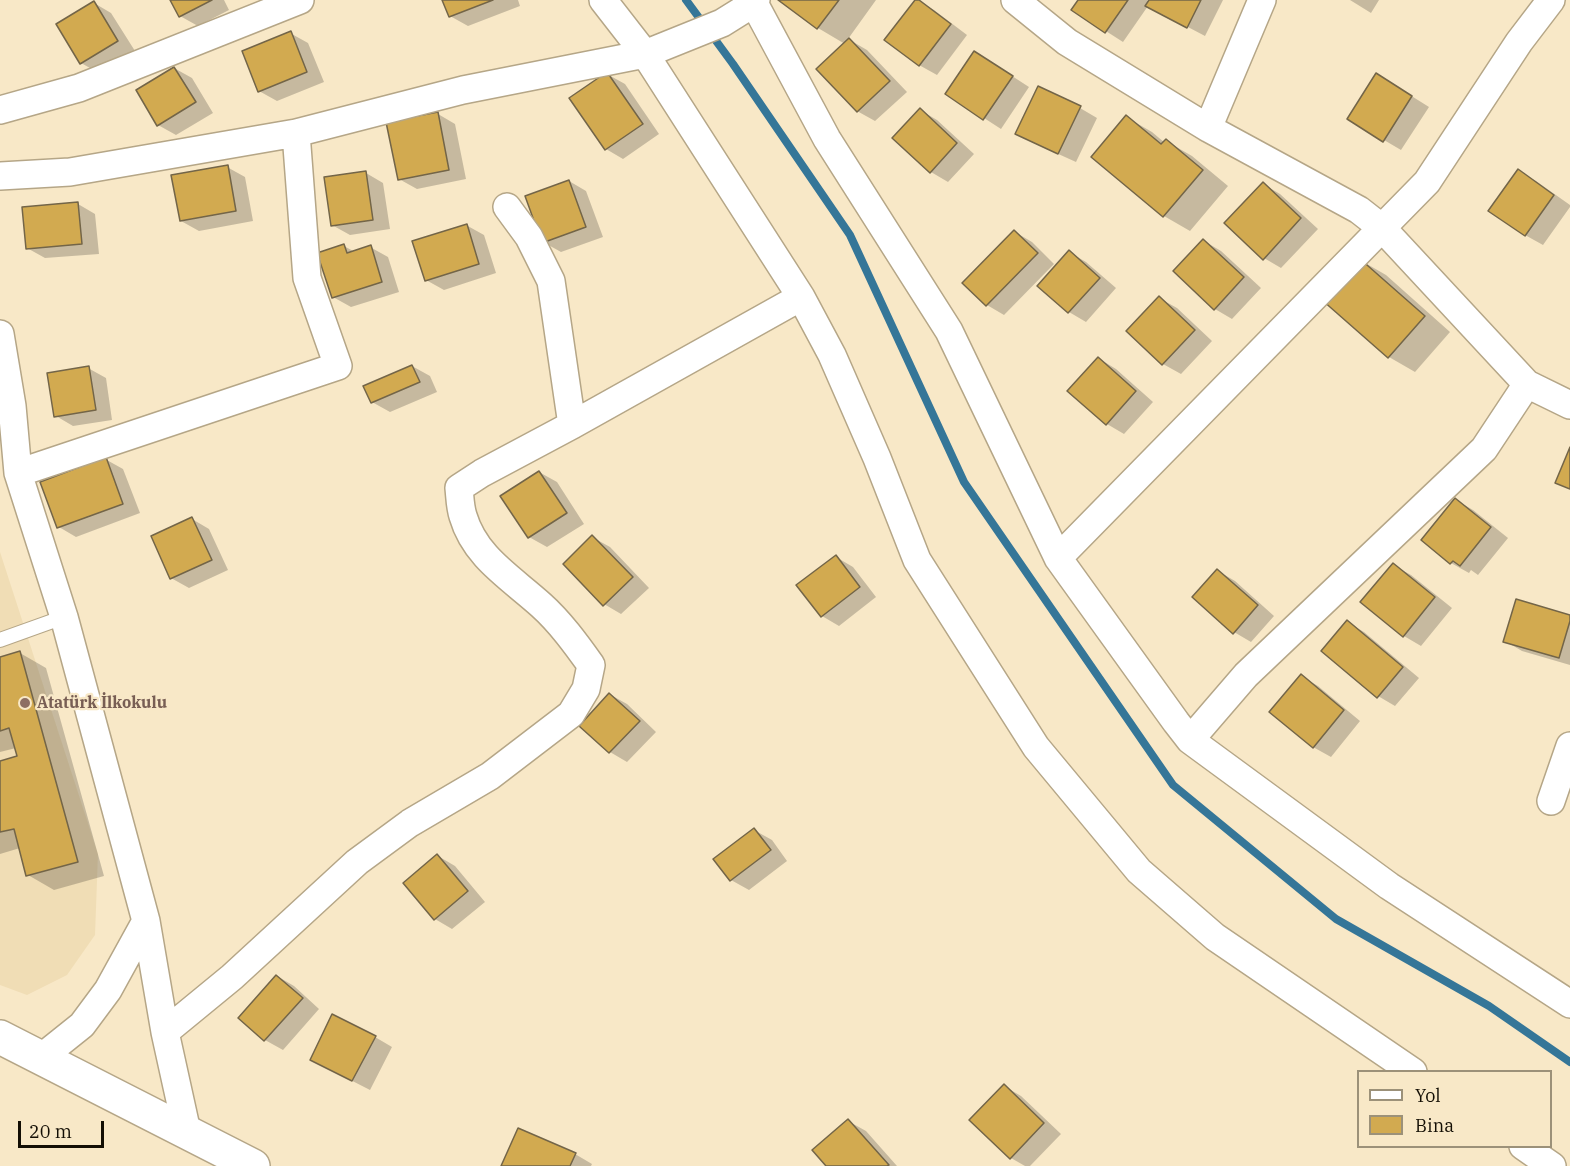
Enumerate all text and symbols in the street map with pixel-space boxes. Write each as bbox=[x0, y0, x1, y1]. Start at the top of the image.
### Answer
place label: Atatürk İlkokulu bbox=[37, 693, 167, 713]
marker: Atatürk İlkokulu bbox=[18, 696, 32, 710]
legend bbox=[1357, 1070, 1552, 1148]
text: Yol bbox=[1415, 1084, 1441, 1107]
scale bar bbox=[21, 1109, 106, 1147]
text: Bina bbox=[1415, 1114, 1454, 1137]
text: 20 m bbox=[29, 1120, 72, 1143]

